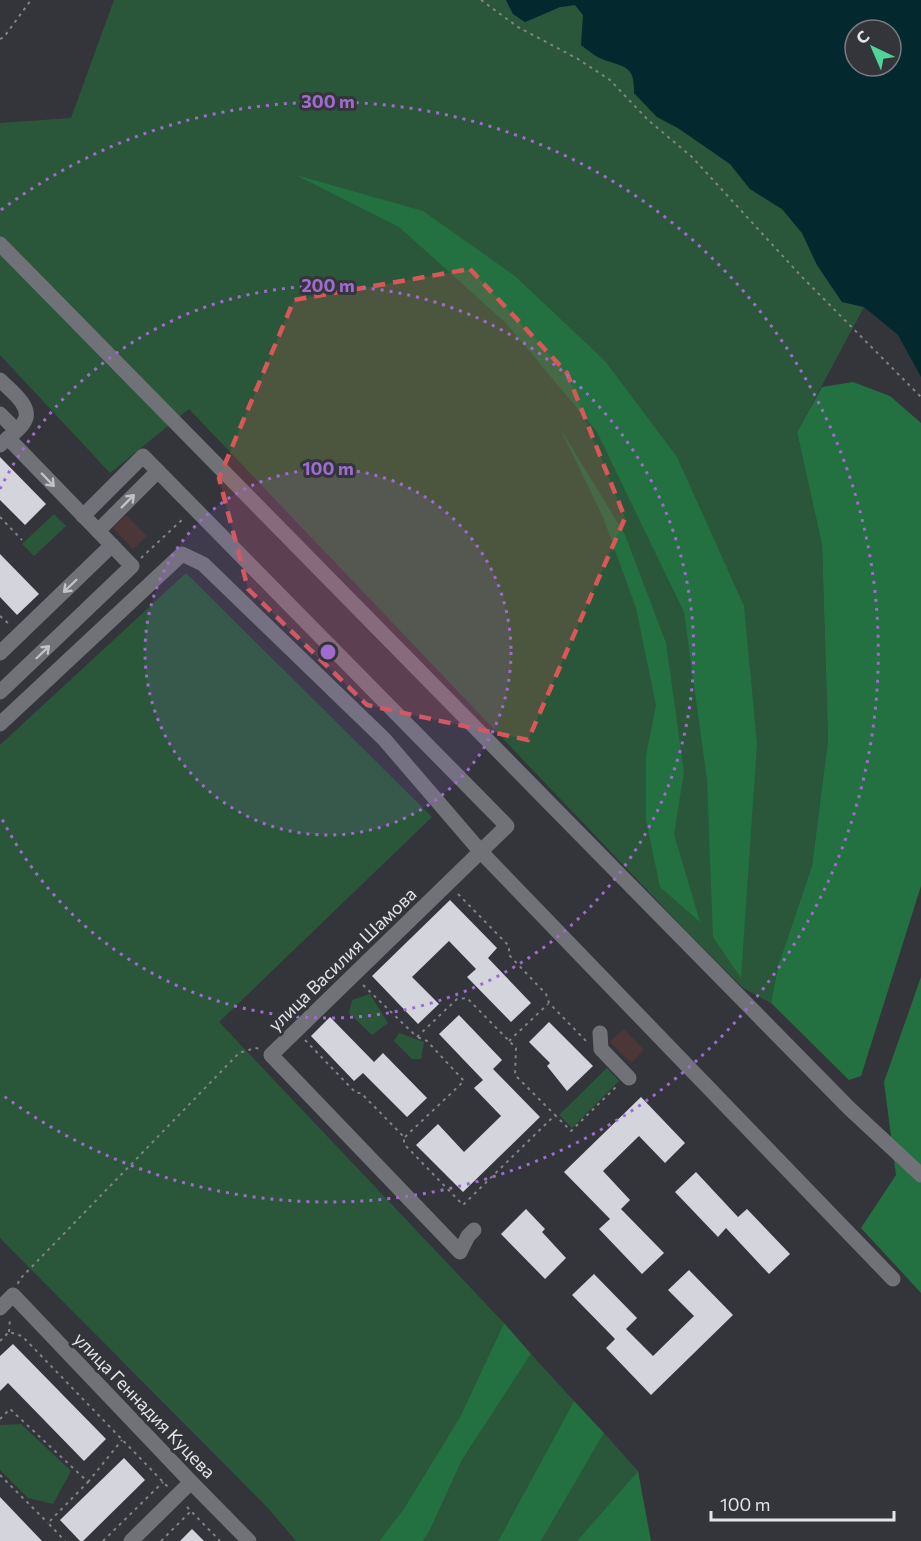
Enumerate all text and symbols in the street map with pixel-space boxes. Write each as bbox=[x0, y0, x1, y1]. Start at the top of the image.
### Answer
north arrow bbox=[843, 18, 903, 78]
text: С bbox=[852, 26, 873, 47]
text: 300 m bbox=[301, 90, 355, 112]
text: 200 m bbox=[301, 274, 355, 296]
text: 100 m bbox=[302, 457, 354, 479]
one-way arrow bbox=[41, 472, 56, 487]
one-way arrow bbox=[120, 494, 135, 509]
one-way arrow bbox=[62, 579, 77, 593]
centre of rings bbox=[318, 642, 338, 662]
one-way arrow bbox=[35, 645, 50, 659]
street label: улица Василия Шамова bbox=[263, 883, 421, 1035]
street label: улица Геннадия Куцева bbox=[70, 1328, 220, 1482]
scale bar bbox=[711, 1484, 894, 1522]
text: 100 m bbox=[720, 1493, 770, 1515]

